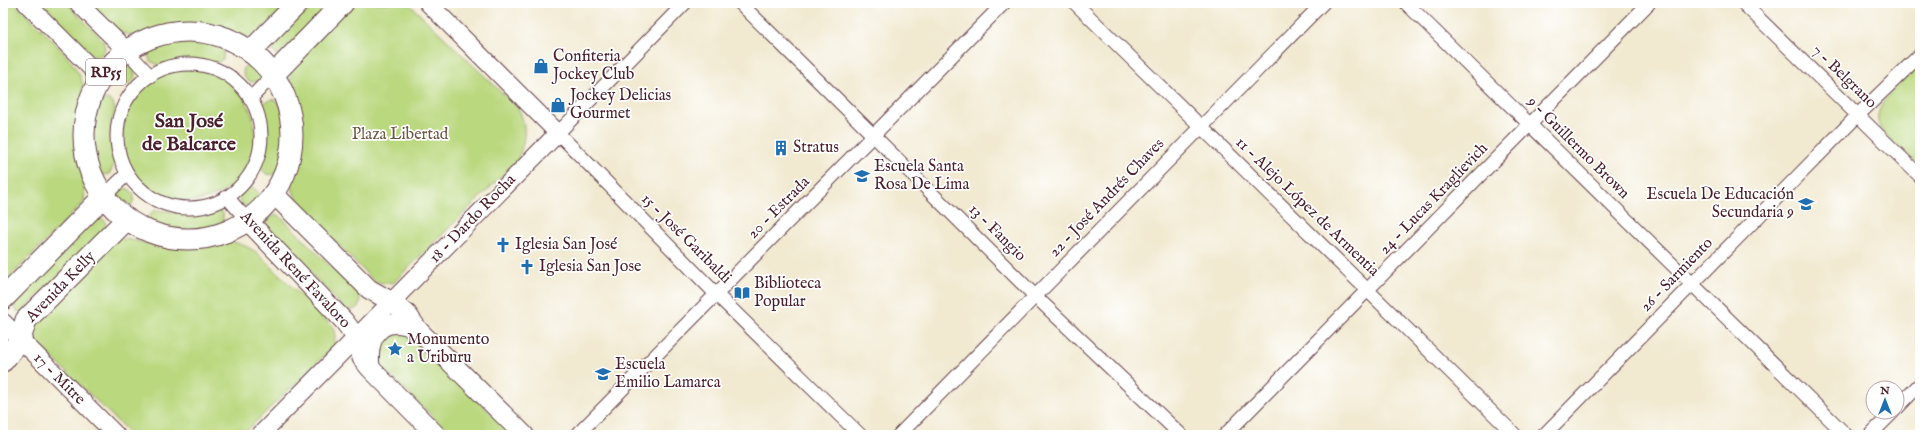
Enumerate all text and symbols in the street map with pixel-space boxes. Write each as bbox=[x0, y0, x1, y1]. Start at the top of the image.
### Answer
street label: 7 - Belgrano bbox=[1807, 41, 1881, 113]
place label: Confiteria Jockey Club bbox=[551, 47, 635, 85]
shop icon: Confiteria Jockey Club bbox=[532, 57, 550, 75]
road number: RP55 bbox=[86, 59, 126, 85]
place label: Jockey Delicias Gourmet bbox=[568, 86, 672, 124]
street label: 9 - Guillermo Brown bbox=[1522, 92, 1634, 204]
shop icon: Jockey Delicias Gourmet bbox=[549, 96, 567, 114]
district label: San José de Balcarce bbox=[142, 109, 237, 157]
park label: Plaza Libertad bbox=[352, 125, 449, 145]
street label: 11 - Alejo López de Armentia bbox=[1231, 133, 1383, 281]
street label: 22 - José Andrés Chaves bbox=[1045, 134, 1169, 262]
place label: Stratus bbox=[793, 138, 839, 158]
street label: 24 - Lucas Kraglievich bbox=[1375, 138, 1493, 259]
building icon: Stratus bbox=[772, 139, 790, 157]
place label: Escuela Santa Rosa De Lima bbox=[874, 157, 969, 195]
school or university icon: Escuela Santa Rosa De Lima bbox=[853, 167, 871, 185]
street label: 18 - Dardo Rocha bbox=[426, 170, 521, 268]
street label: 20 - Estrada bbox=[744, 173, 814, 243]
place label: Escuela De Educación Secundaria 9 bbox=[1646, 185, 1794, 223]
street label: 15 - José Garibaldi bbox=[637, 190, 735, 288]
school or university icon: Escuela De Educación Secundaria 9 bbox=[1797, 195, 1815, 213]
street label: 13 - Fangio bbox=[964, 200, 1030, 266]
street label: Avenida René Favaloro bbox=[235, 206, 355, 333]
street label: 26 - Sarmiento bbox=[1636, 233, 1718, 317]
place label: Iglesia San José bbox=[515, 235, 617, 255]
church icon: Iglesia San José bbox=[494, 236, 512, 254]
street label: Avenida Kelly bbox=[21, 247, 100, 328]
place label: Iglesia San Jose bbox=[539, 257, 641, 277]
church icon: Iglesia San Jose bbox=[518, 258, 536, 276]
place label: Biblioteca Popular bbox=[754, 274, 821, 312]
library icon: Biblioteca Popular bbox=[733, 284, 751, 302]
place label: Monumento a Uriburu bbox=[407, 330, 490, 368]
place icon: Monumento a Uriburu bbox=[386, 340, 404, 358]
street label: 17 - Mitre bbox=[29, 349, 89, 409]
place label: Escuela Emilio Lamarca bbox=[615, 355, 721, 393]
school or university icon: Escuela Emilio Lamarca bbox=[594, 365, 612, 383]
north arrow bbox=[1865, 380, 1905, 420]
text: N bbox=[1879, 384, 1890, 398]

